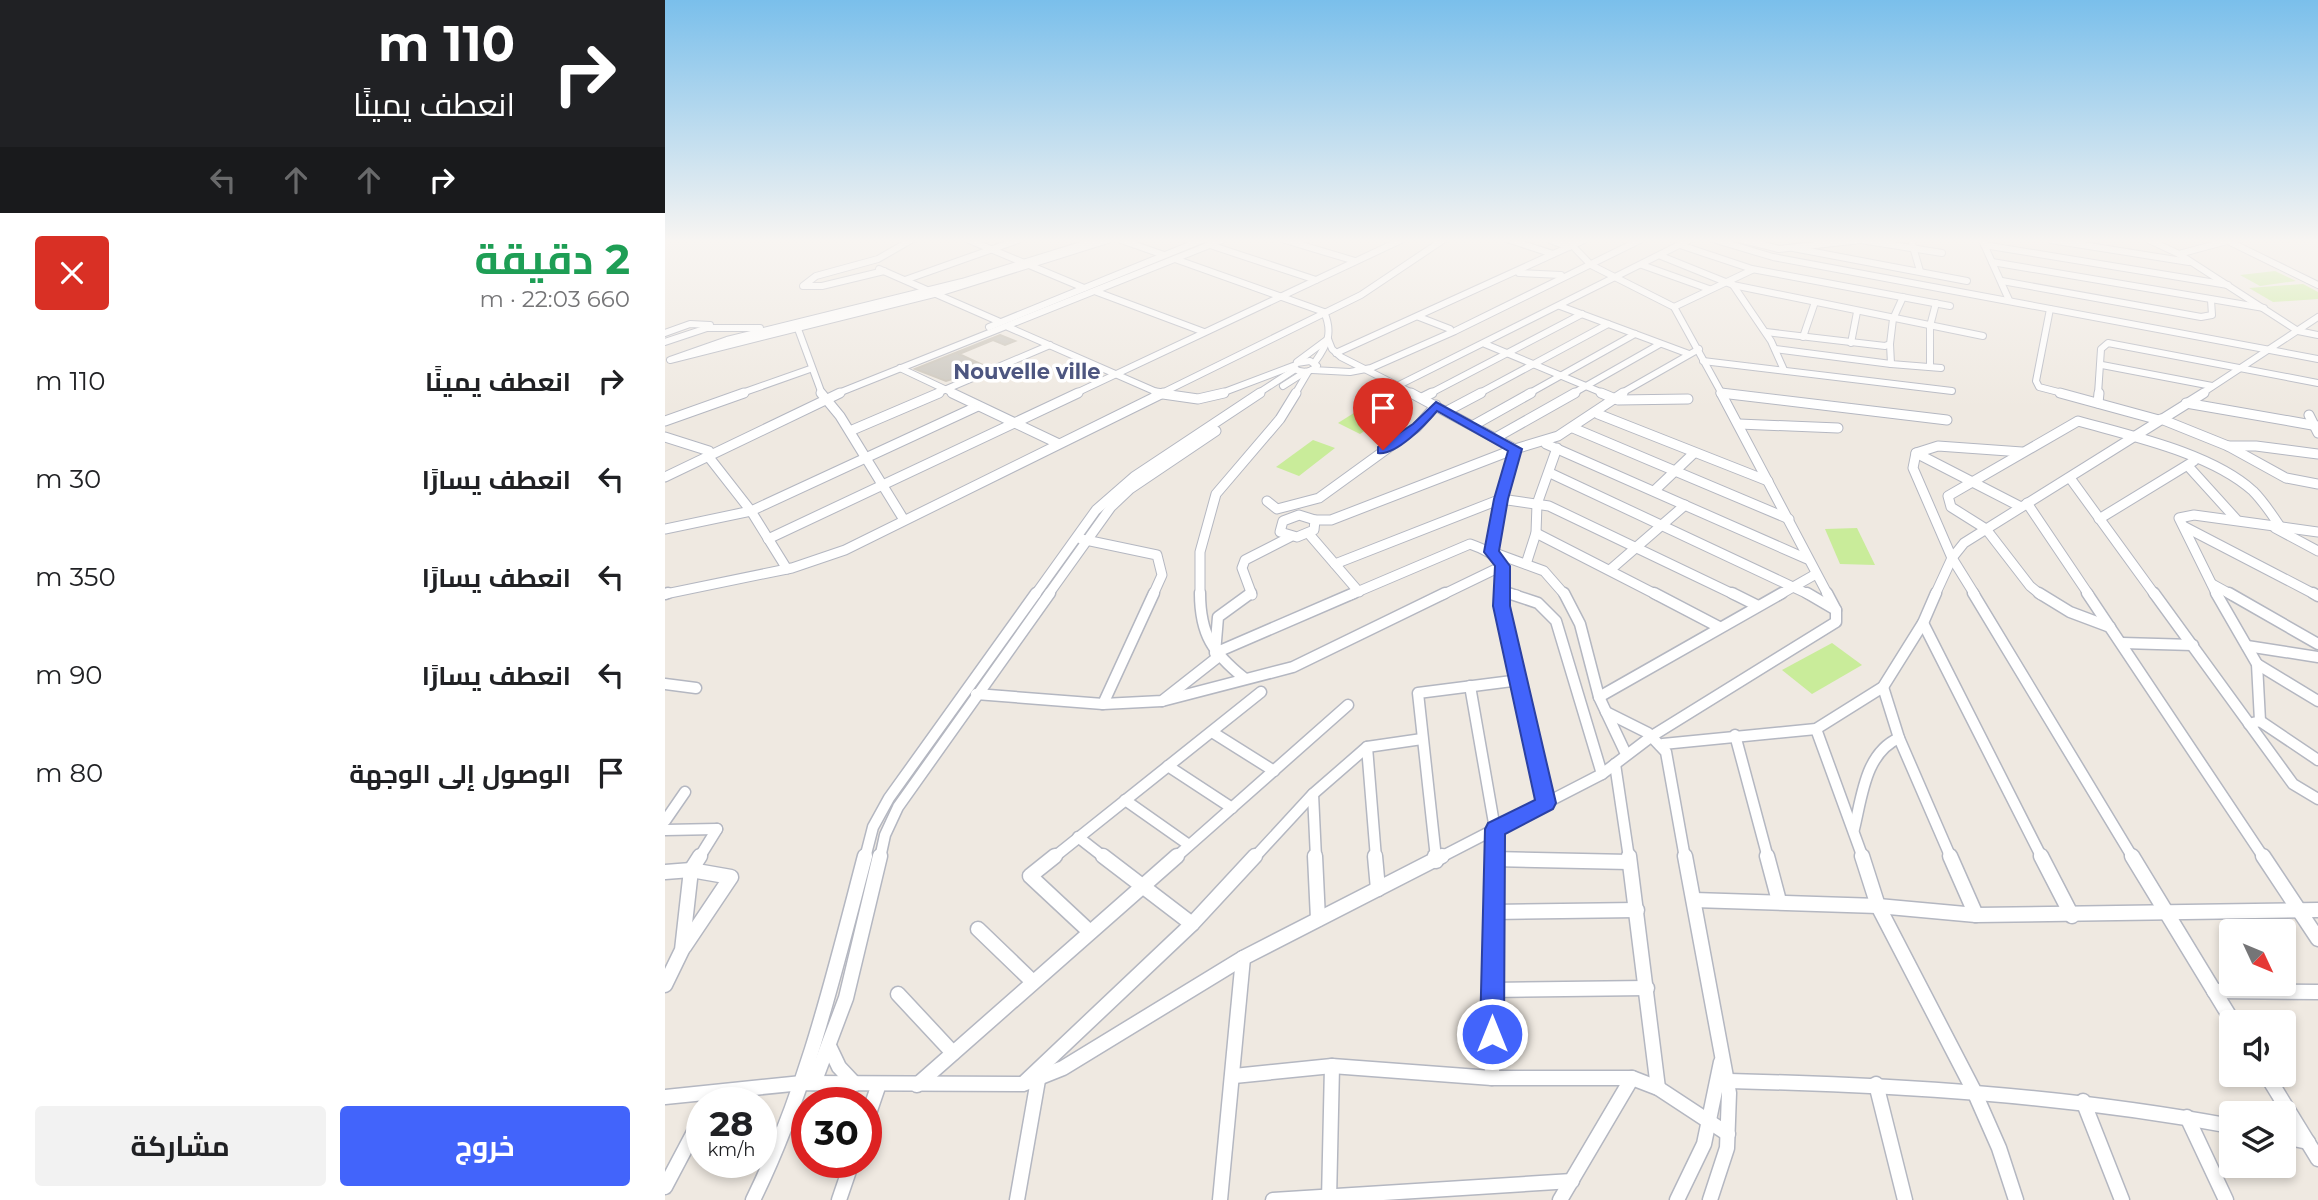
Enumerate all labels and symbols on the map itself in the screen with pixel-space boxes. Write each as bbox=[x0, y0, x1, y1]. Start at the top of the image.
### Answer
district label: Nouvelle ville bbox=[953, 359, 1101, 384]
pin bbox=[1353, 378, 1413, 450]
north arrow bbox=[2219, 919, 2296, 996]
position arrow bbox=[1455, 997, 1529, 1071]
speed limit sign: 30 bbox=[791, 1087, 882, 1178]

